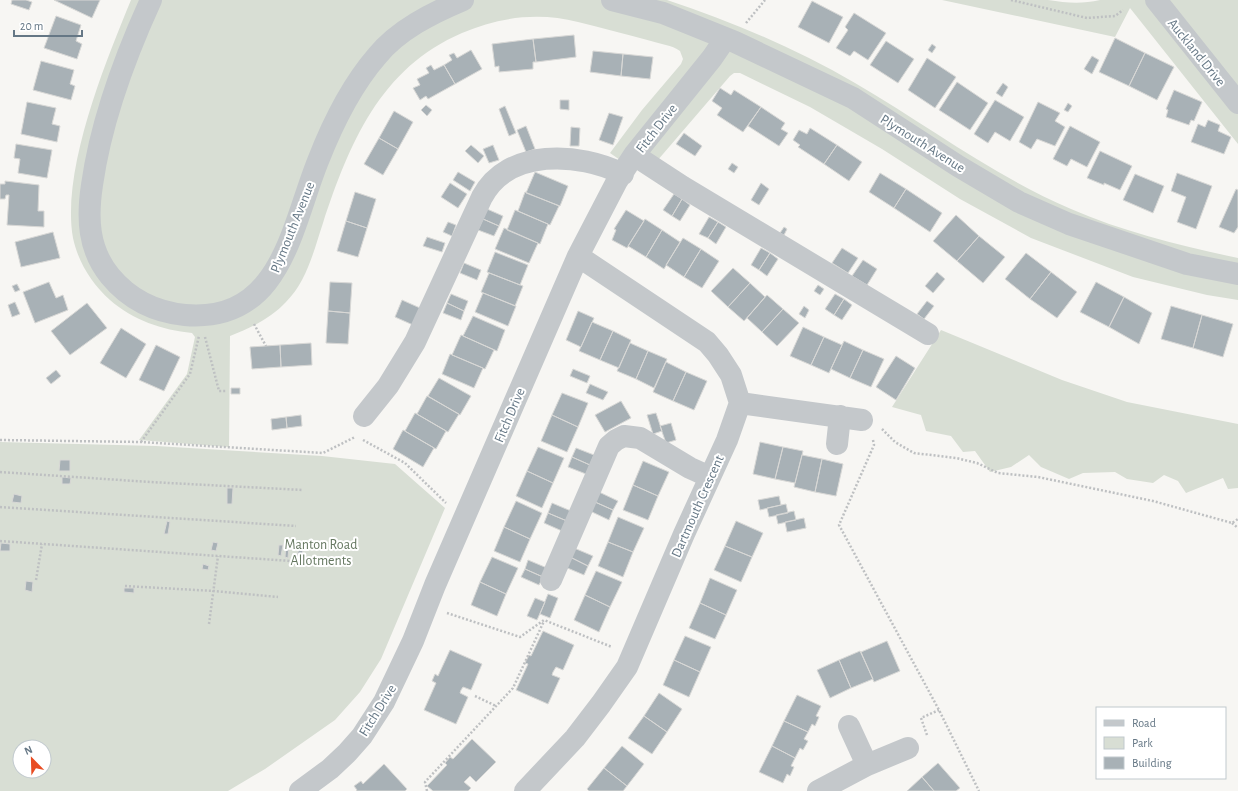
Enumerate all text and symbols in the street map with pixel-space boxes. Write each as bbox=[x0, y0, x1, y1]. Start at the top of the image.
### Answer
scale bar bbox=[14, 12, 82, 38]
street label: Auckland Drive bbox=[1165, 16, 1228, 89]
text: 20 m bbox=[20, 20, 43, 32]
street label: Fitch Drive bbox=[633, 102, 680, 156]
street label: Plymouth Avenue bbox=[878, 112, 967, 175]
street label: Plymouth Avenue bbox=[268, 180, 318, 275]
street label: Fitch Drive bbox=[492, 386, 528, 445]
street label: Dartmouth Crescent bbox=[669, 453, 727, 560]
park label: Manton Road Allotments bbox=[285, 538, 357, 568]
street label: Fitch Drive bbox=[357, 682, 399, 739]
legend bbox=[1096, 707, 1226, 779]
text: Road bbox=[1132, 717, 1156, 729]
text: Park bbox=[1132, 737, 1153, 749]
north arrow bbox=[12, 739, 52, 779]
text: N bbox=[23, 744, 34, 757]
text: Building bbox=[1132, 757, 1172, 769]

